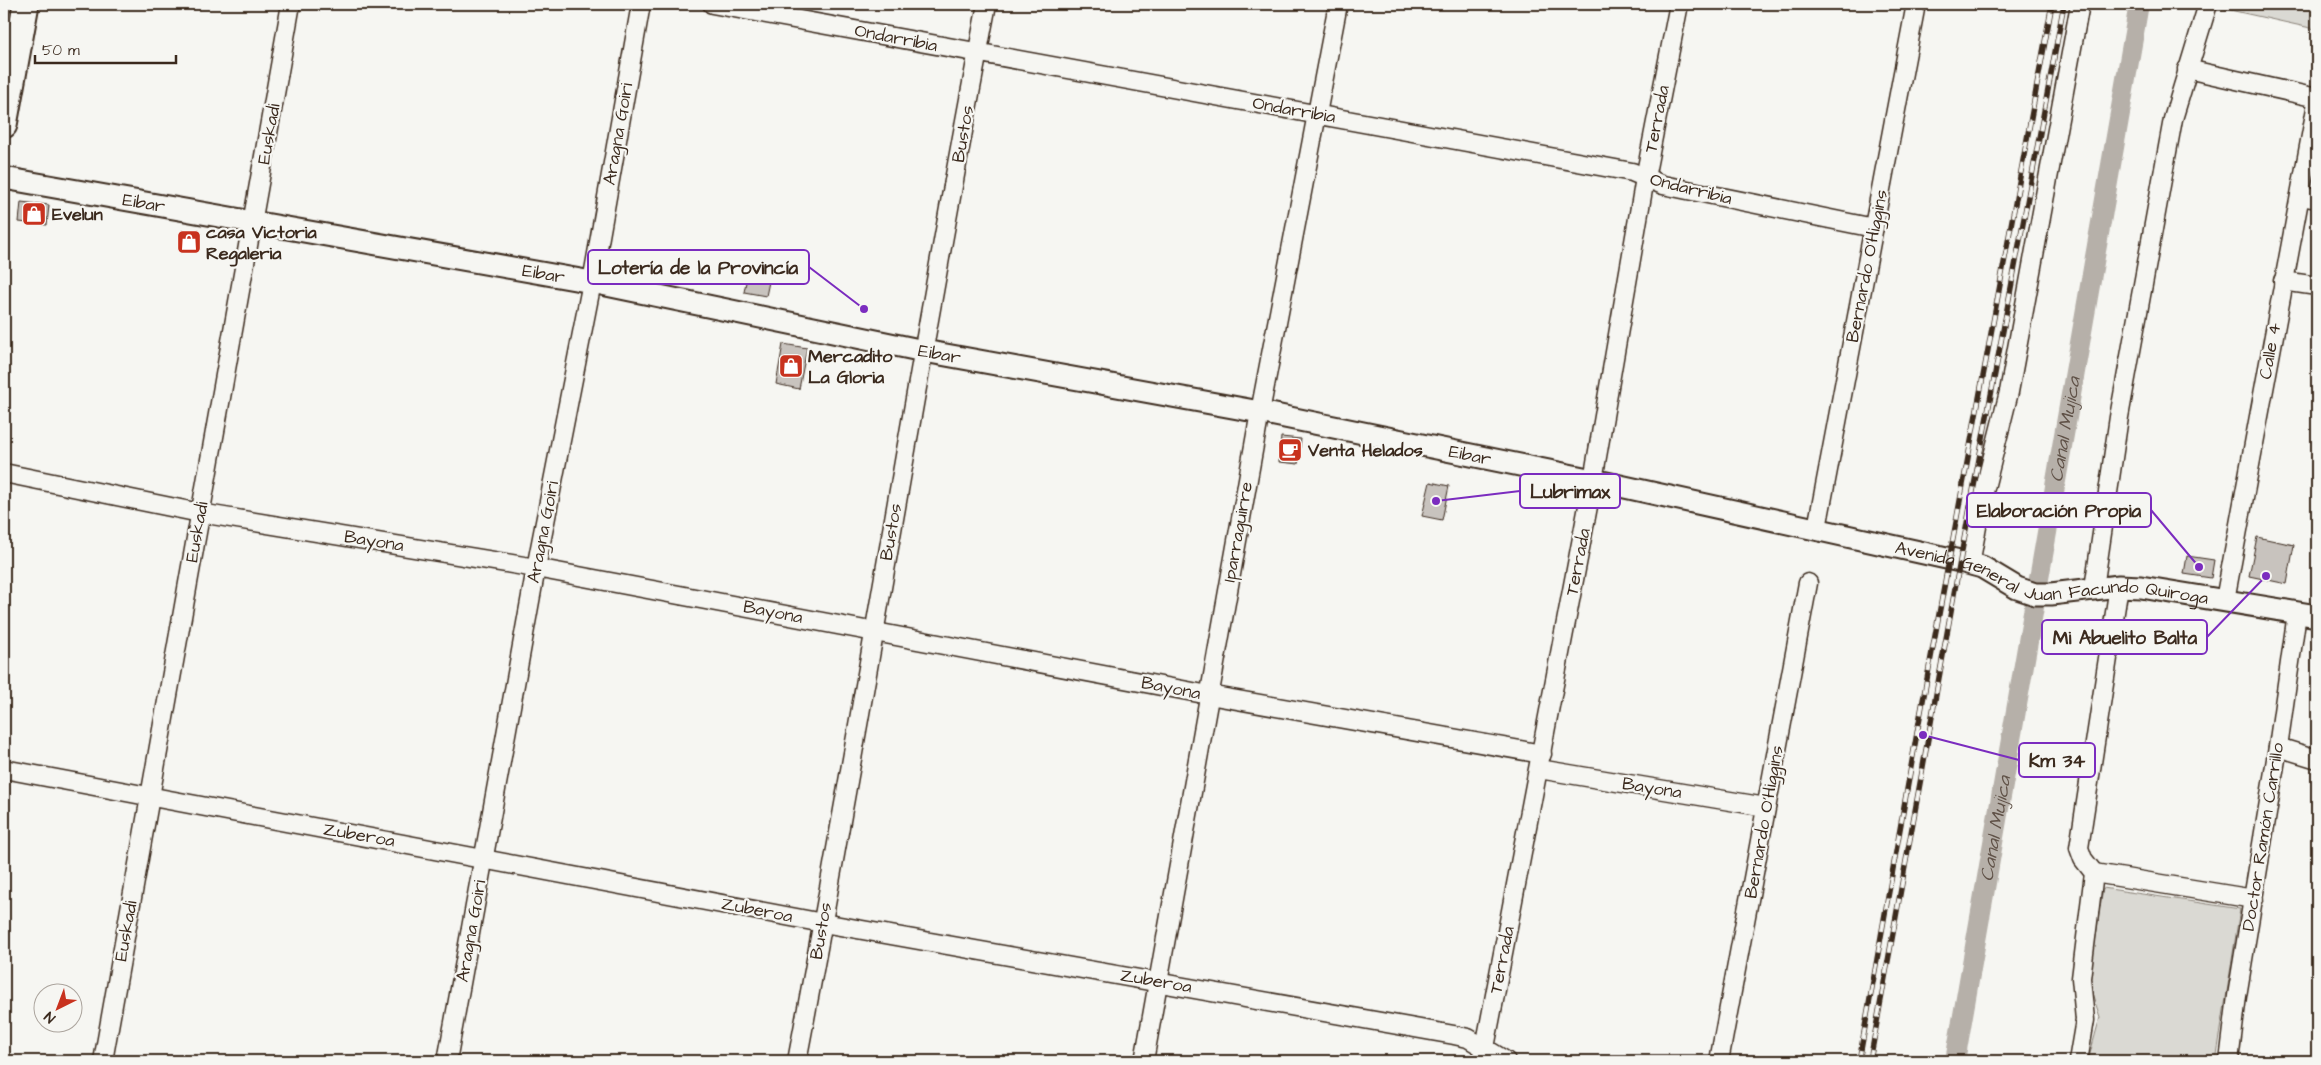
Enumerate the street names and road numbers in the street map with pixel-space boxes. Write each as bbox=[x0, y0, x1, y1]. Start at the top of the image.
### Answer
street label: Ondarribia bbox=[852, 18, 940, 58]
street label: Aragna Goiri bbox=[597, 81, 640, 187]
street label: Terrada bbox=[1638, 83, 1676, 155]
street label: Ondarribia bbox=[1250, 90, 1338, 130]
street label: Euskadi bbox=[251, 102, 287, 166]
street label: Bustos bbox=[946, 104, 980, 164]
street label: Ondarribia bbox=[1647, 167, 1735, 211]
street label: Eibar bbox=[121, 187, 167, 219]
street label: Bernardo O'Higgins bbox=[1840, 188, 1895, 345]
street label: Eibar bbox=[520, 257, 567, 289]
street label: Calle 4 bbox=[2253, 321, 2287, 381]
street label: Eibar bbox=[916, 338, 963, 370]
street label: Eibar bbox=[1447, 438, 1493, 471]
street label: Aragna Goiri bbox=[521, 479, 566, 585]
street label: Iparraguirre bbox=[1217, 480, 1260, 584]
street label: Euskadi bbox=[179, 500, 215, 564]
street label: Bustos bbox=[874, 502, 908, 562]
street label: Bayona bbox=[342, 524, 406, 559]
street label: Terrada bbox=[1559, 526, 1597, 598]
street label: Avenida General Juan Facundo Quiroga bbox=[1893, 535, 2210, 610]
street label: Bayona bbox=[741, 594, 805, 631]
street label: Bayona bbox=[1139, 670, 1203, 707]
street label: Doctor Ramón Carrillo bbox=[2236, 741, 2290, 933]
street label: Bernardo O'Higgins bbox=[1738, 743, 1791, 901]
street label: Bayona bbox=[1620, 771, 1684, 806]
street label: Zuberoa bbox=[321, 816, 397, 854]
street label: Aragna Goiri bbox=[450, 878, 493, 984]
street label: Zuberoa bbox=[719, 891, 795, 929]
street label: Euskadi bbox=[108, 899, 144, 963]
street label: Bustos bbox=[804, 901, 838, 961]
street label: Terrada bbox=[1483, 924, 1521, 996]
street label: Zuberoa bbox=[1118, 962, 1194, 1000]

